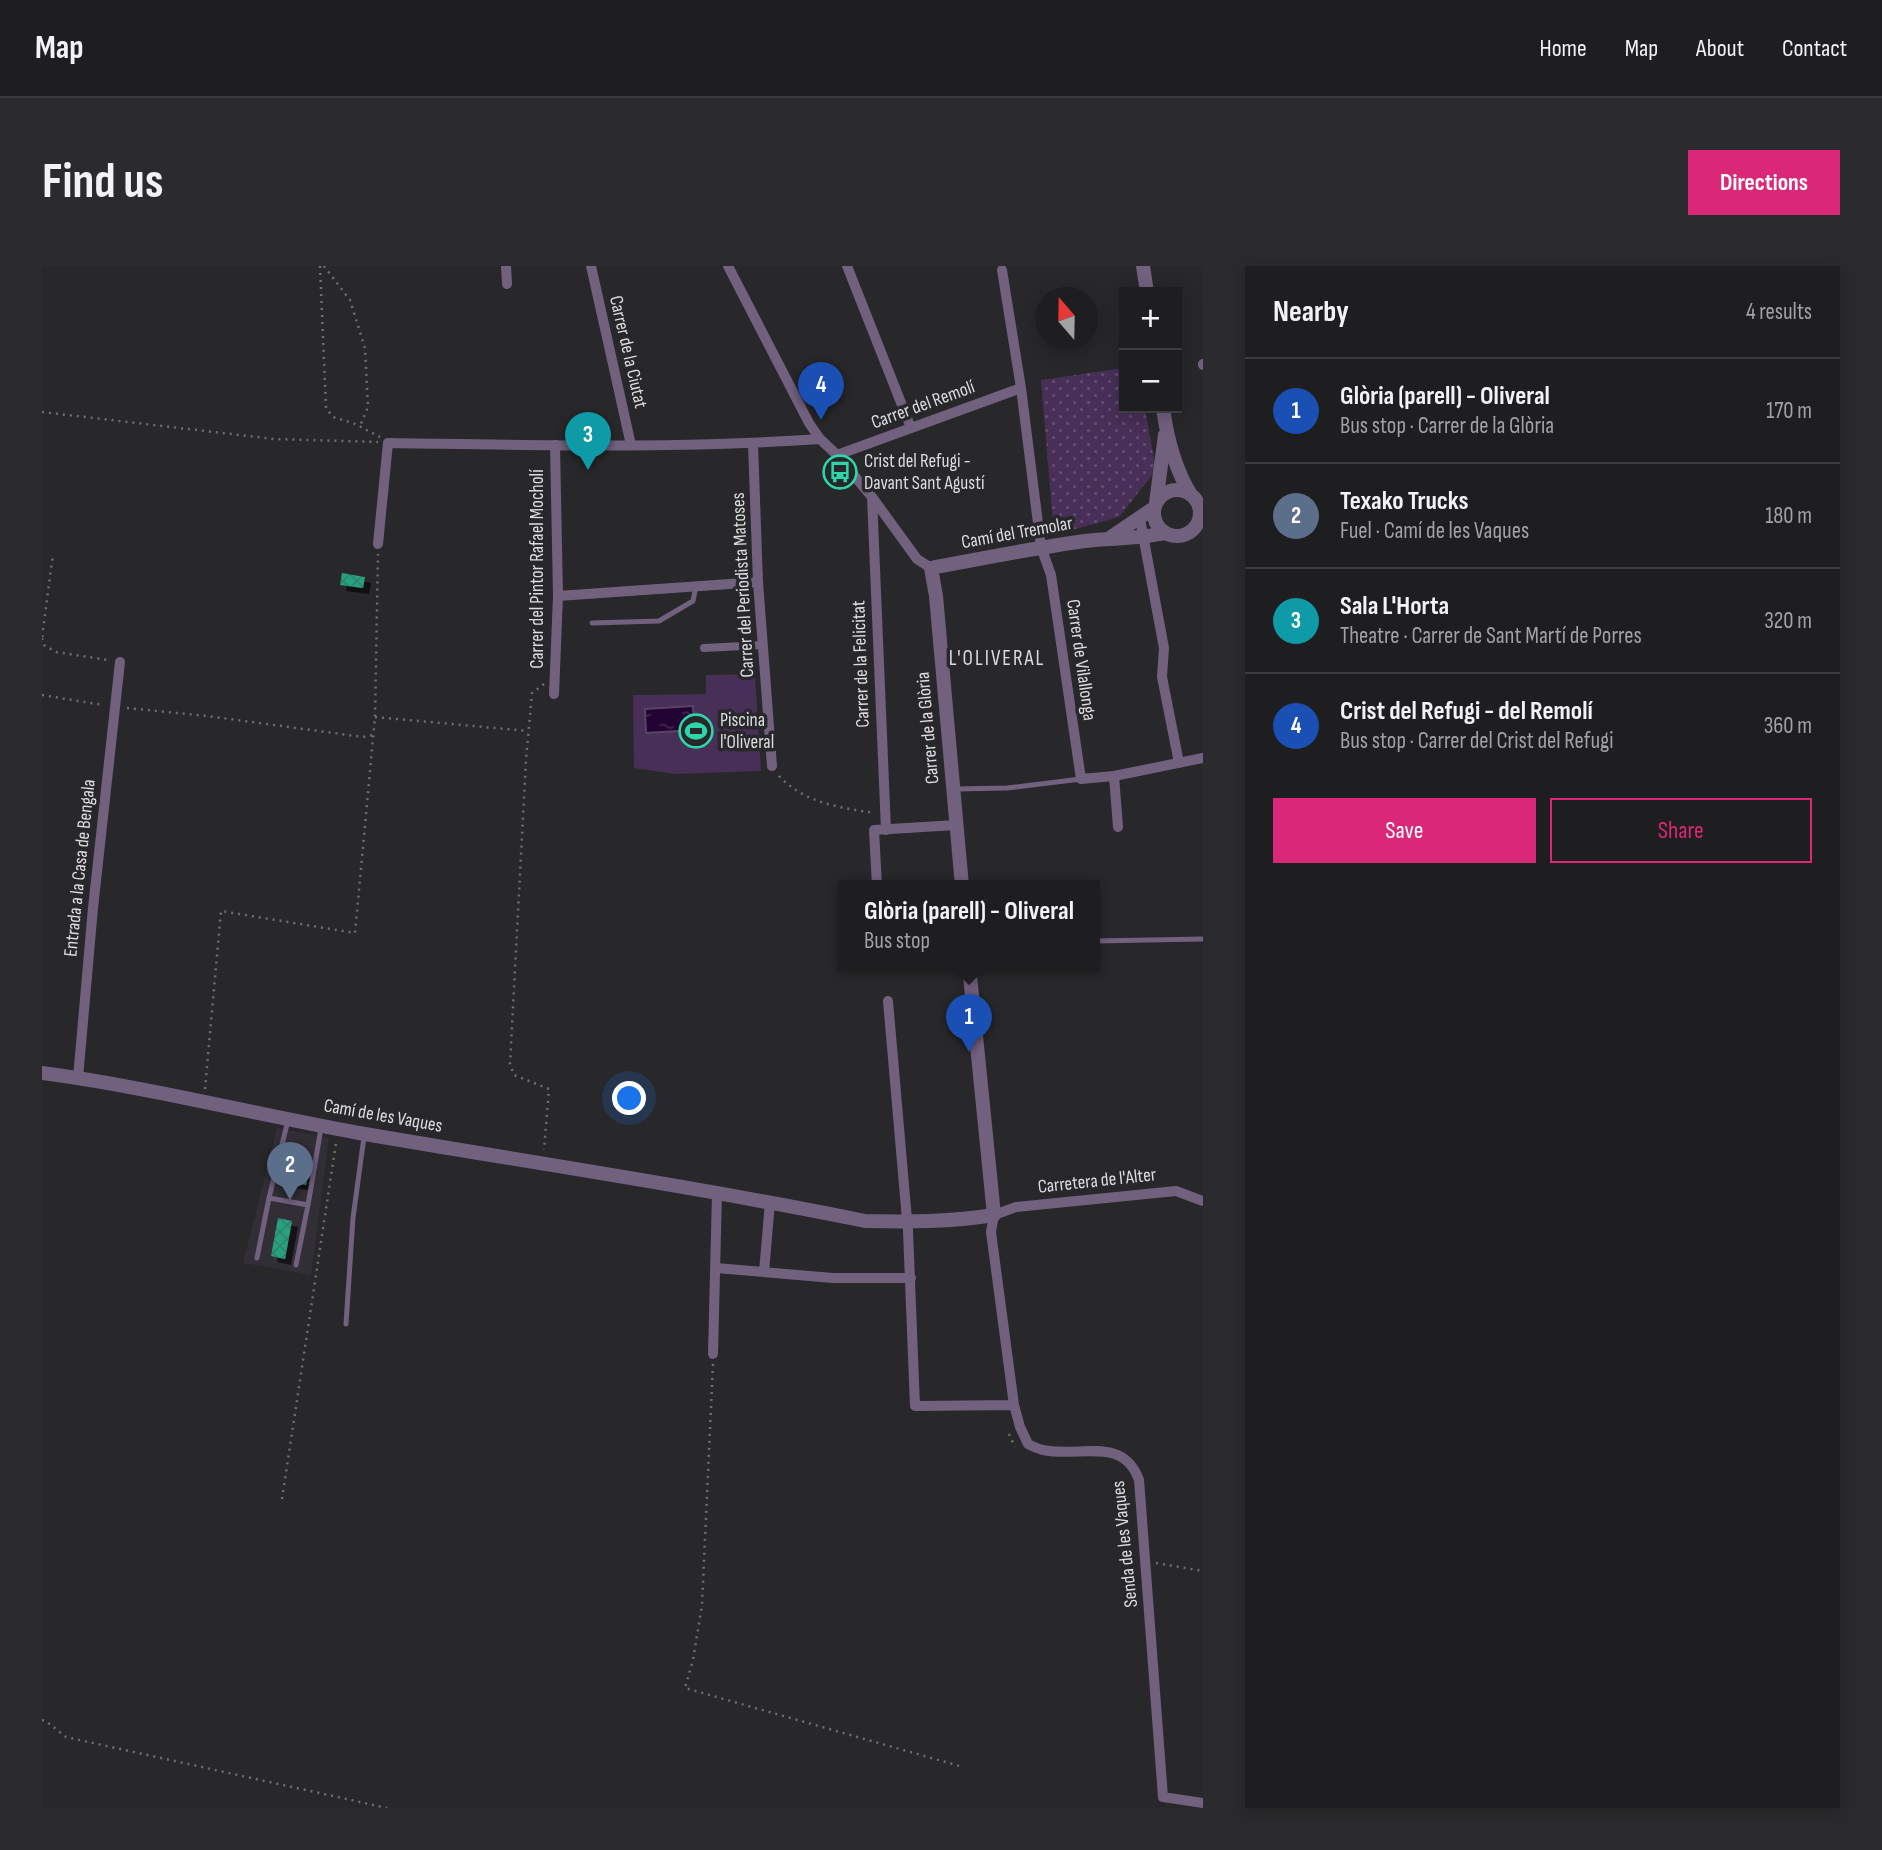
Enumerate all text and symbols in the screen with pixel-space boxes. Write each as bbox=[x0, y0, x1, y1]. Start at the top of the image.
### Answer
text: Map bbox=[35, 28, 84, 68]
text: Home bbox=[1539, 34, 1587, 63]
text: Map bbox=[1625, 34, 1658, 63]
text: About bbox=[1696, 34, 1744, 63]
text: Contact bbox=[1782, 34, 1847, 63]
button: Directions bbox=[1688, 150, 1840, 215]
text: Find us bbox=[42, 153, 164, 212]
north arrow bbox=[1035, 287, 1098, 350]
map controls bbox=[1119, 287, 1182, 413]
button: + bbox=[1119, 287, 1182, 350]
street label: Carrer de la Ciutat bbox=[604, 293, 652, 411]
text: Nearby bbox=[1273, 294, 1349, 330]
text: 4 results bbox=[1746, 298, 1812, 326]
button: − bbox=[1119, 350, 1182, 413]
pin: 4 bbox=[798, 362, 844, 420]
street label: Carrer del Remolí bbox=[868, 376, 978, 434]
text: Glòria (parell) - Oliveral bbox=[1340, 381, 1550, 412]
text: 1 bbox=[1291, 397, 1301, 425]
text: 170 m bbox=[1766, 397, 1812, 425]
pin: 3 bbox=[565, 412, 611, 470]
text: Bus stop · Carrer de la Glòria bbox=[1340, 412, 1554, 440]
place label: Crist del Refugi - Davant Sant Agustí bbox=[864, 450, 985, 495]
bus stop icon: Crist del Refugi - Davant Sant Agustí bbox=[821, 453, 859, 491]
street label: Carrer del Pintor Rafael Mocholí bbox=[526, 469, 549, 669]
text: Texako Trucks bbox=[1340, 486, 1468, 517]
street label: Carrer del Periodista Matoses bbox=[727, 492, 759, 678]
text: 2 bbox=[1291, 502, 1301, 530]
text: 180 m bbox=[1765, 502, 1812, 530]
street label: Camí del Tremolar bbox=[960, 512, 1075, 554]
text: Fuel · Camí de les Vaques bbox=[1340, 517, 1529, 545]
text: Sala L'Horta bbox=[1340, 591, 1449, 622]
street label: Carrer de Vilallonga bbox=[1061, 598, 1101, 722]
street label: Carrer de la Felicitat bbox=[847, 600, 875, 728]
text: 3 bbox=[1291, 607, 1301, 635]
text: 320 m bbox=[1764, 607, 1812, 635]
text: Theatre · Carrer de Sant Martí de Porres bbox=[1340, 622, 1642, 650]
district label: L'OLIVERAL bbox=[949, 646, 1045, 671]
street label: Carrer de la Glòria bbox=[912, 671, 944, 785]
text: Crist del Refugi - del Remolí bbox=[1340, 696, 1593, 727]
place label: Piscina l'Oliveral bbox=[720, 709, 774, 754]
sports icon: Piscina l'Oliveral bbox=[677, 712, 715, 750]
text: 4 bbox=[1291, 712, 1301, 740]
text: 360 m bbox=[1764, 712, 1812, 740]
text: Bus stop · Carrer del Crist del Refugi bbox=[1340, 727, 1614, 755]
street label: Entrada a la Casa de Bengala bbox=[59, 778, 101, 958]
button: Save bbox=[1273, 798, 1536, 863]
button: Share bbox=[1550, 798, 1812, 863]
popup bbox=[838, 880, 1100, 971]
text: Glòria (parell) - Oliveral bbox=[864, 896, 1074, 927]
text: Bus stop bbox=[864, 927, 930, 955]
pin: 1 bbox=[946, 994, 992, 1052]
your location bbox=[612, 1081, 646, 1115]
street label: Camí de les Vaques bbox=[322, 1094, 444, 1138]
pin: 2 bbox=[267, 1142, 313, 1200]
street label: Carretera de l'Alter bbox=[1037, 1163, 1158, 1199]
street label: Senda de les Vaques bbox=[1107, 1479, 1143, 1609]

